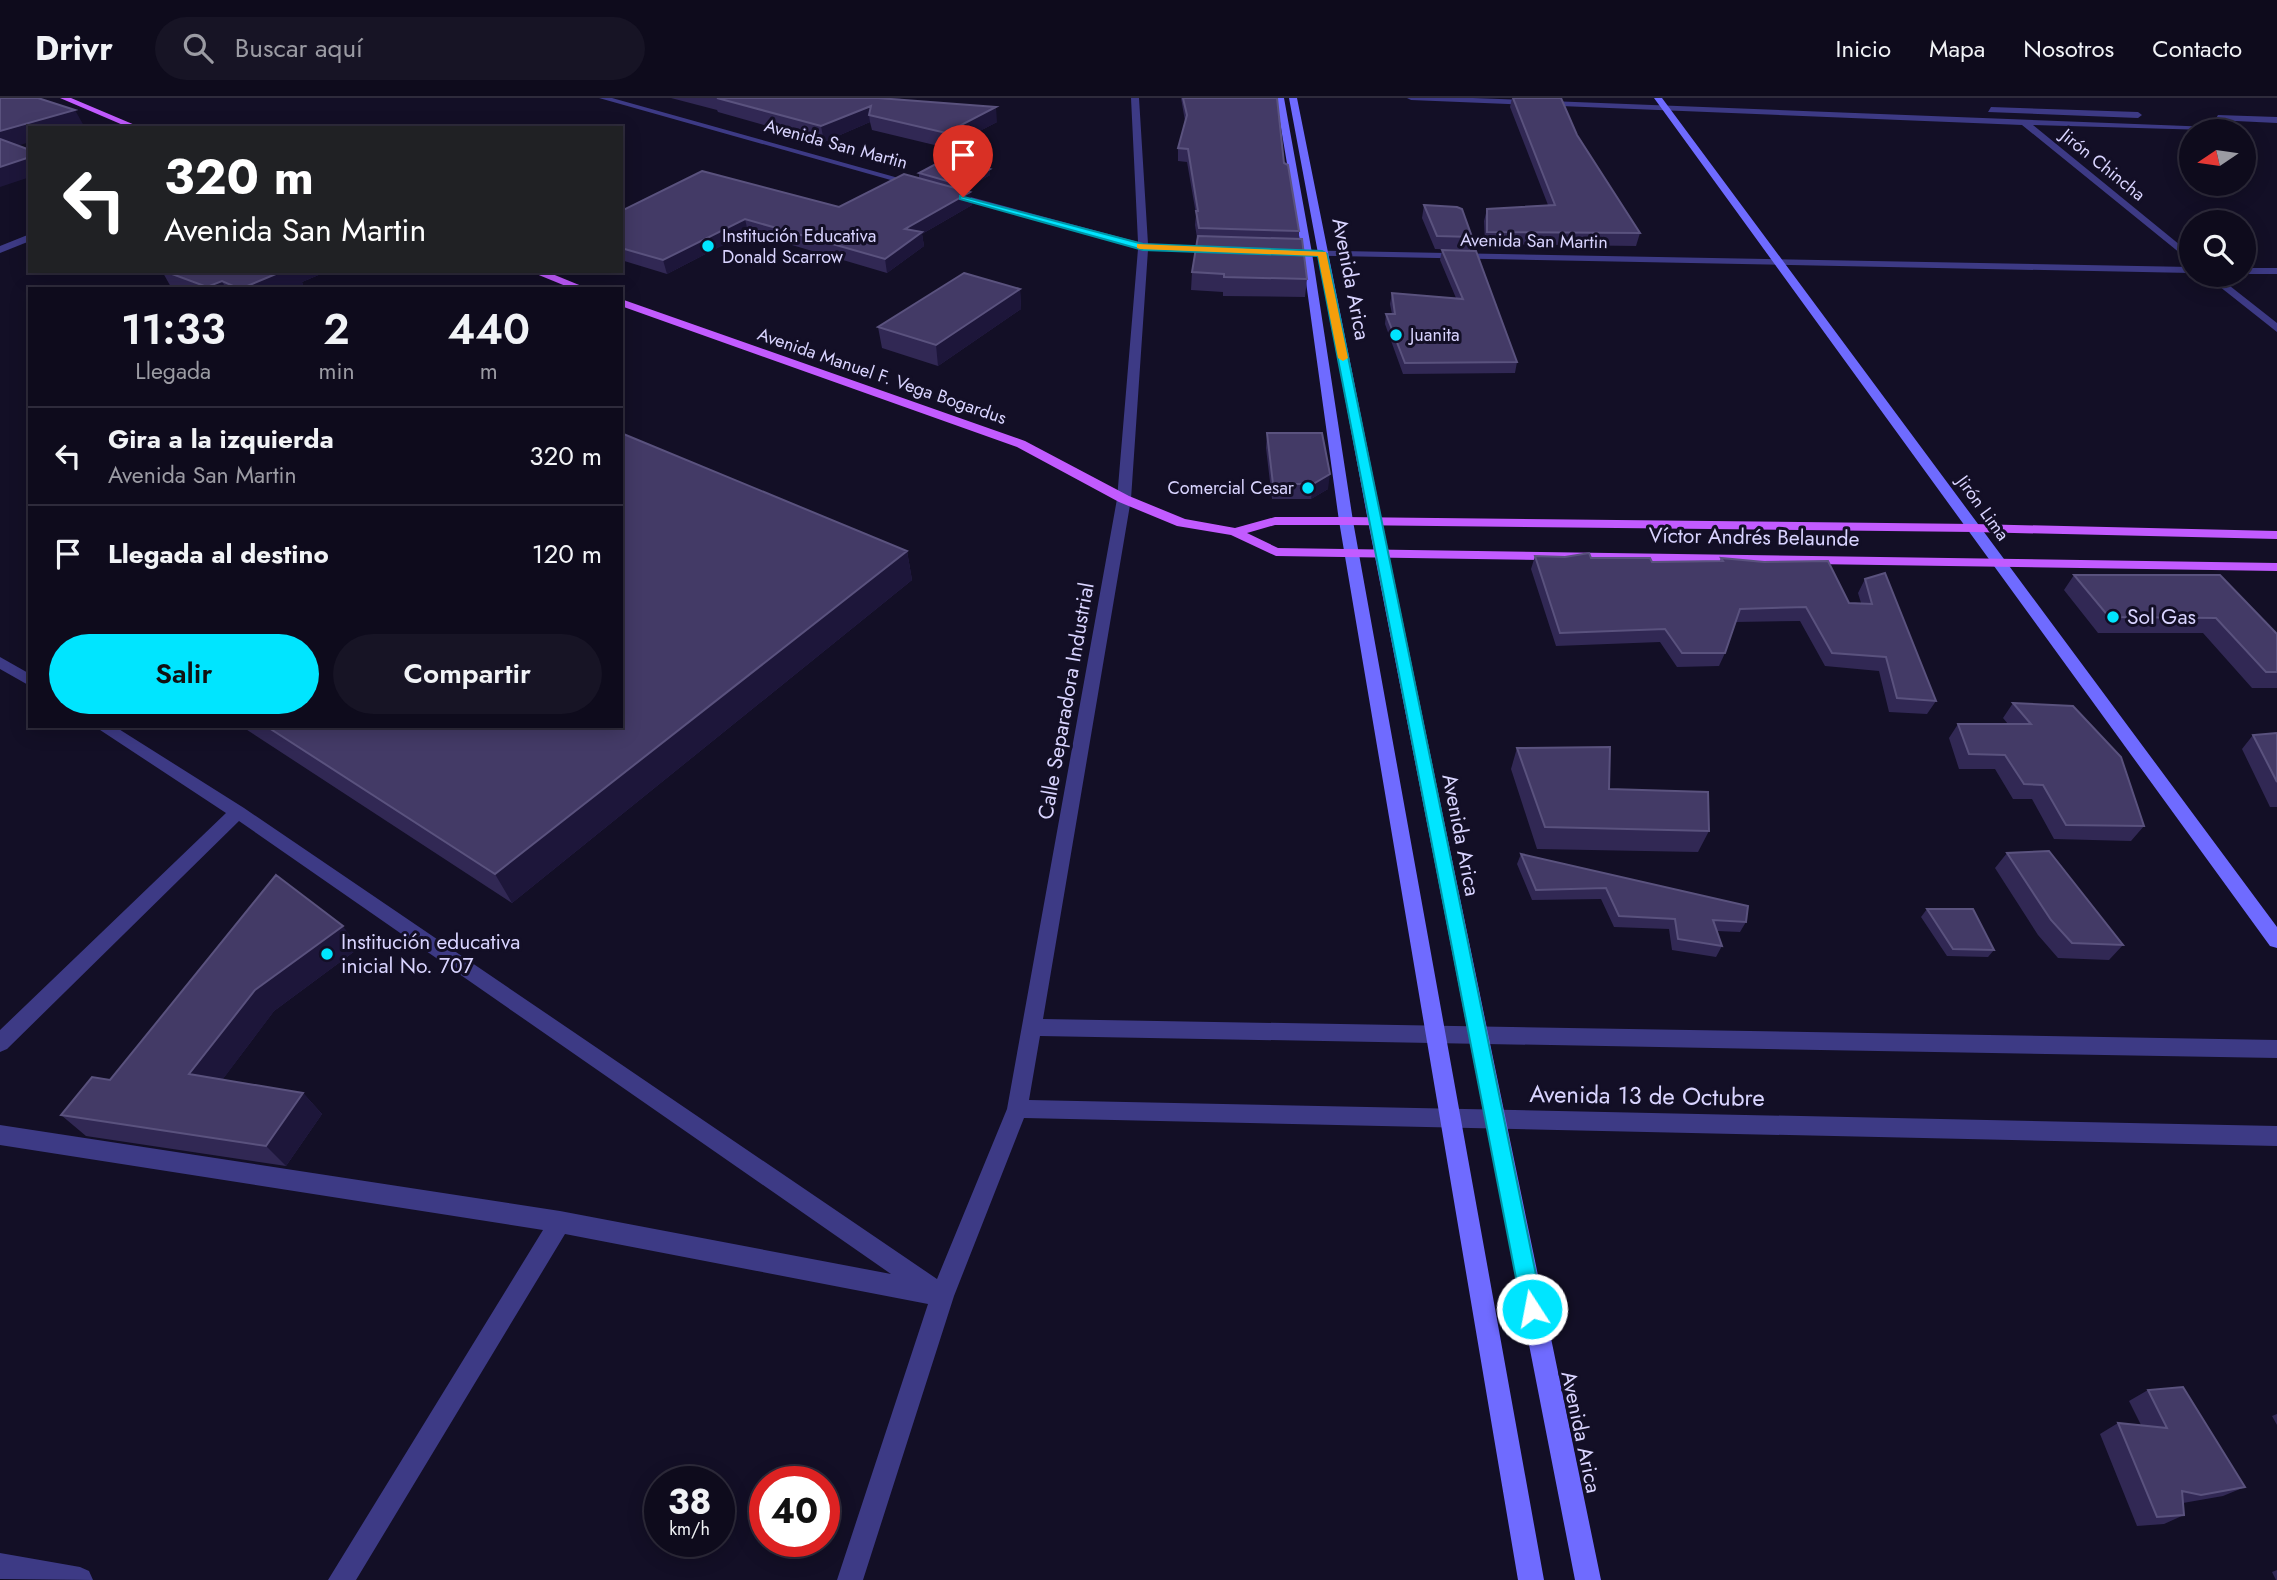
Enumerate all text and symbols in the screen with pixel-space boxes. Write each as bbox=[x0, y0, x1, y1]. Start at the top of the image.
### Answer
search box bbox=[155, 17, 645, 80]
text: Drivr bbox=[35, 25, 113, 72]
icon: search bbox=[179, 29, 217, 67]
text: Buscar aquí bbox=[235, 29, 363, 67]
text: Inicio bbox=[1836, 31, 1891, 66]
text: Mapa bbox=[1929, 31, 1985, 66]
text: Nosotros bbox=[2023, 31, 2114, 66]
text: Contacto bbox=[2152, 31, 2242, 66]
street label: Avenida San Martin bbox=[761, 112, 911, 176]
north arrow bbox=[2179, 119, 2256, 196]
map controls bbox=[2179, 119, 2256, 287]
street label: Jirón Chincha bbox=[2054, 121, 2151, 207]
pin bbox=[933, 125, 993, 197]
icon: arrive bbox=[944, 136, 982, 174]
text: 320 m bbox=[164, 142, 314, 212]
icon: left bbox=[49, 154, 140, 245]
text: Avenida San Martin bbox=[164, 207, 426, 253]
button: search bbox=[2179, 210, 2256, 287]
street label: Avenida Arica bbox=[1324, 215, 1378, 343]
place label: Institución Educativa Donald Scarrow bbox=[722, 223, 876, 270]
street label: Avenida San Martin bbox=[1460, 227, 1608, 255]
marker: Institución Educativa Donald Scarrow bbox=[700, 238, 716, 254]
text: 11:33 bbox=[121, 299, 226, 360]
text: 2 bbox=[323, 299, 350, 360]
text: 440 bbox=[447, 299, 530, 360]
street label: Avenida Manuel F. Vega Bogardus bbox=[754, 321, 1010, 431]
place label: Juanita bbox=[1408, 322, 1460, 348]
marker: Juanita bbox=[1388, 327, 1404, 343]
text: Llegada bbox=[135, 354, 211, 388]
text: min bbox=[319, 354, 355, 388]
text: m bbox=[480, 354, 498, 388]
text: Gira a la izquierda bbox=[108, 420, 334, 458]
icon: left bbox=[49, 437, 87, 475]
text: 320 m bbox=[529, 437, 602, 475]
text: Avenida San Martin bbox=[108, 458, 297, 492]
street label: Jirón Lima bbox=[1949, 468, 2016, 546]
place label: Comercial Cesar bbox=[1167, 475, 1295, 501]
marker: Comercial Cesar bbox=[1300, 480, 1316, 496]
street label: Víctor Andrés Belaunde bbox=[1648, 520, 1860, 554]
icon: arrive bbox=[49, 535, 87, 573]
text: Llegada al destino bbox=[108, 535, 329, 573]
text: 120 m bbox=[532, 535, 602, 573]
street label: Calle Separadora Industrial bbox=[1030, 580, 1102, 822]
place label: Sol Gas bbox=[2127, 602, 2196, 632]
marker: Sol Gas bbox=[2105, 609, 2121, 625]
button: Salir bbox=[49, 634, 319, 714]
button: Compartir bbox=[333, 634, 602, 714]
street label: Avenida Arica bbox=[1434, 771, 1488, 899]
place label: Institución educativa inicial No. 707 bbox=[341, 927, 520, 981]
marker: Institución educativa inicial No. 707 bbox=[319, 946, 335, 962]
street label: Avenida 13 de Octubre bbox=[1529, 1076, 1765, 1115]
position arrow bbox=[1495, 1272, 1569, 1346]
street label: Avenida Arica bbox=[1553, 1368, 1609, 1496]
speed limit sign: 40 bbox=[749, 1466, 840, 1557]
text: 38 bbox=[668, 1477, 711, 1527]
text: km/h bbox=[669, 1516, 710, 1542]

